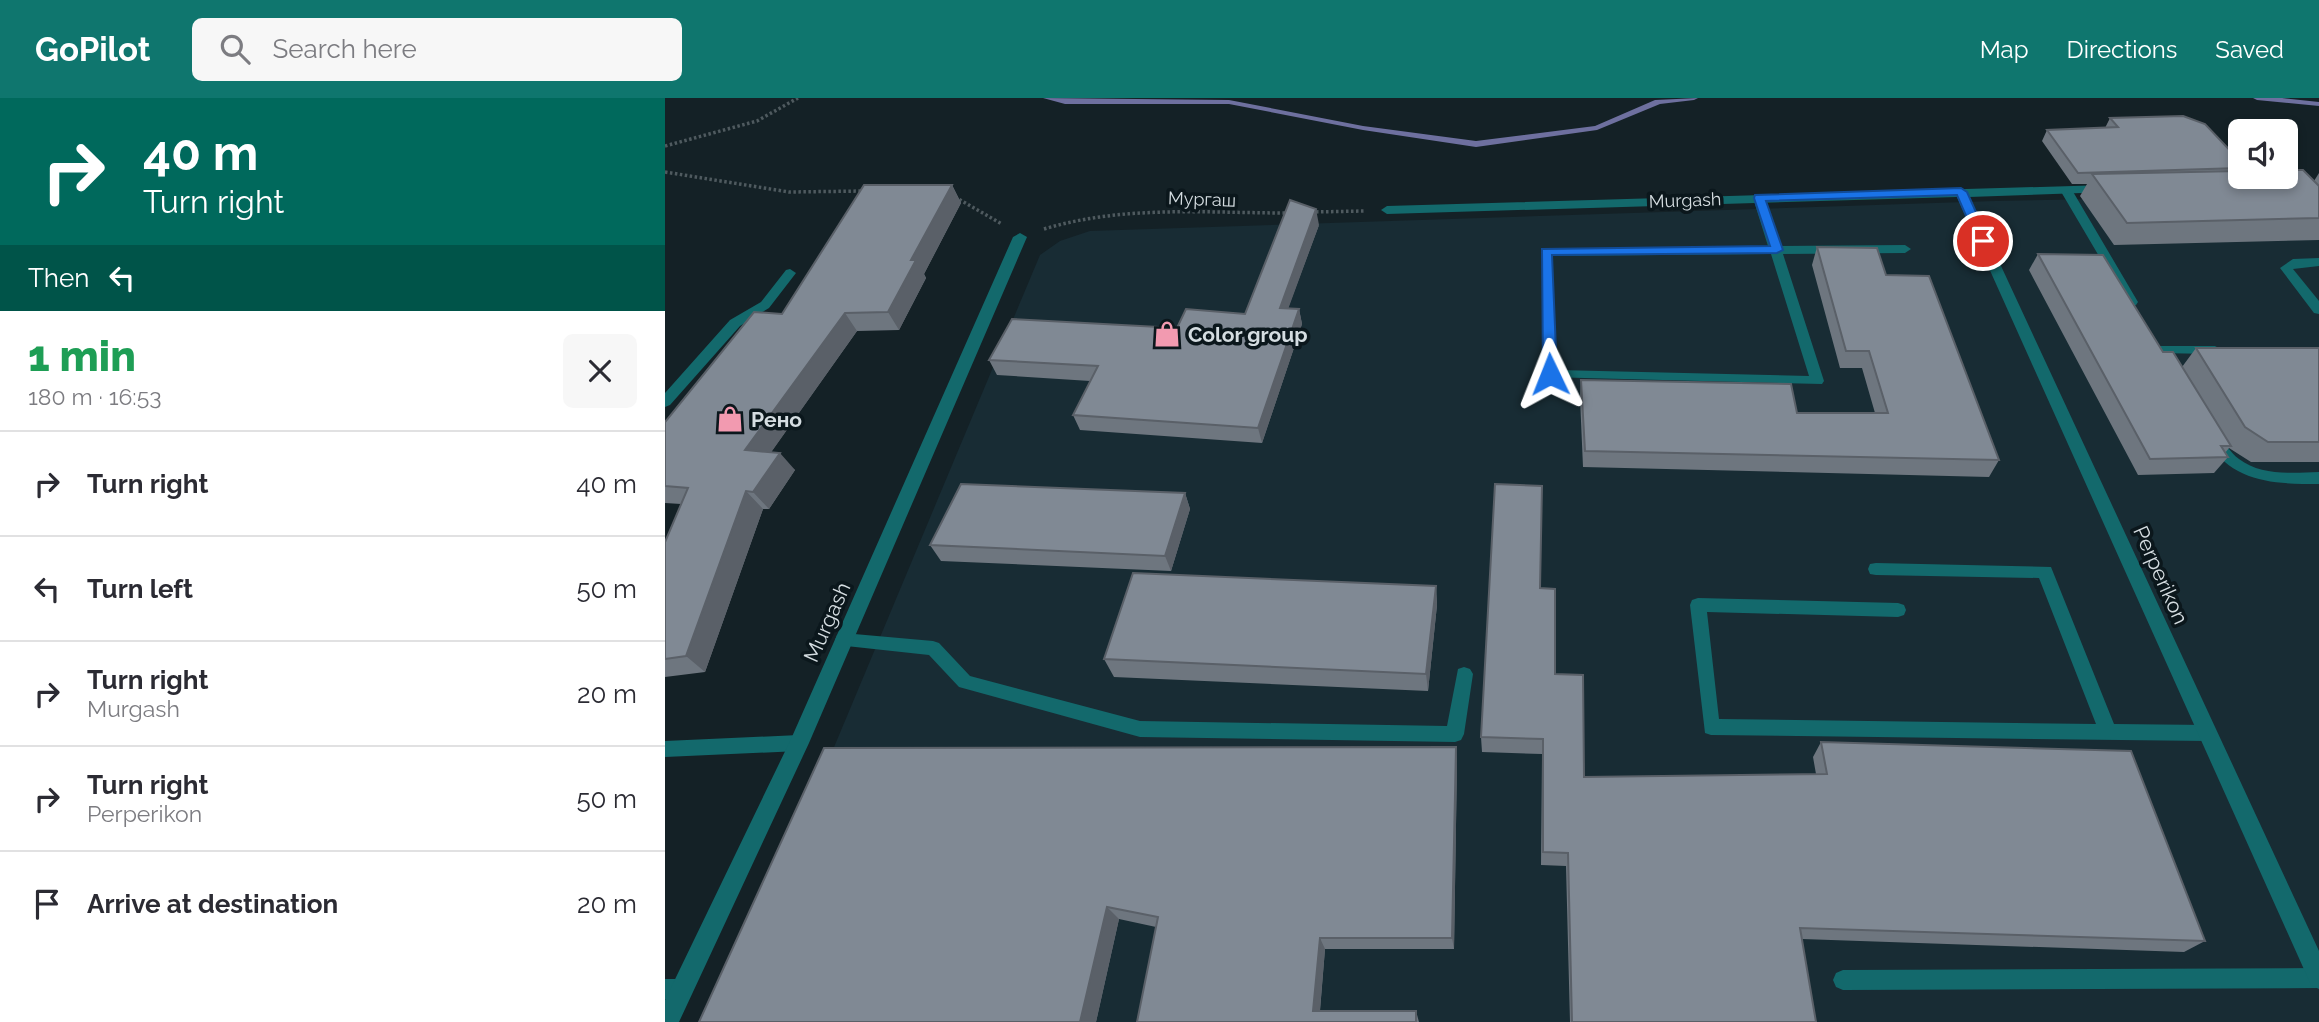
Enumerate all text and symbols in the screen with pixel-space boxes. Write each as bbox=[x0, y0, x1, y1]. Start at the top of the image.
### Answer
search box bbox=[192, 18, 682, 81]
text: GoPilot bbox=[35, 30, 150, 69]
icon: search bbox=[216, 30, 254, 68]
text: Search here bbox=[272, 34, 417, 64]
text: Map bbox=[1980, 35, 2029, 64]
text: Directions bbox=[2067, 35, 2177, 64]
text: Saved bbox=[2215, 35, 2284, 64]
map controls bbox=[2228, 119, 2298, 189]
button: sound bbox=[2228, 119, 2298, 189]
text: 40 m bbox=[143, 124, 258, 181]
icon: right bbox=[28, 126, 119, 217]
text: Turn right bbox=[143, 183, 284, 220]
street label: Мургаш bbox=[1168, 187, 1236, 211]
street label: Murgash bbox=[1648, 188, 1722, 212]
pin bbox=[1953, 211, 2013, 271]
icon: arrive bbox=[1964, 222, 2002, 260]
icon: left bbox=[103, 259, 141, 297]
text: Then bbox=[28, 263, 89, 293]
shop icon: Color group bbox=[1152, 319, 1182, 349]
place label: Color group bbox=[1188, 322, 1308, 347]
text: 1 min bbox=[28, 332, 136, 381]
button: close bbox=[563, 334, 637, 408]
position arrow bbox=[1513, 337, 1587, 411]
text: 180 m · 16:53 bbox=[28, 383, 162, 410]
shop icon: Рено bbox=[715, 404, 745, 434]
place label: Рено bbox=[751, 407, 802, 432]
icon: right bbox=[28, 465, 66, 503]
text: Turn right bbox=[87, 469, 208, 499]
text: 40 m bbox=[576, 469, 637, 499]
street label: Perperikon bbox=[2128, 522, 2194, 628]
icon: left bbox=[28, 570, 66, 608]
text: Turn left bbox=[87, 574, 193, 604]
text: 50 m bbox=[576, 574, 637, 604]
street label: Murgash bbox=[798, 578, 856, 666]
text: Turn right bbox=[87, 665, 208, 695]
icon: right bbox=[28, 675, 66, 713]
text: 20 m bbox=[577, 679, 637, 709]
text: Murgash bbox=[87, 695, 180, 722]
text: Turn right bbox=[87, 770, 208, 800]
icon: right bbox=[28, 780, 66, 818]
text: 50 m bbox=[576, 784, 637, 814]
text: Perperikon bbox=[87, 800, 202, 827]
icon: arrive bbox=[28, 885, 66, 923]
text: Arrive at destination bbox=[87, 889, 338, 919]
text: 20 m bbox=[577, 889, 637, 919]

